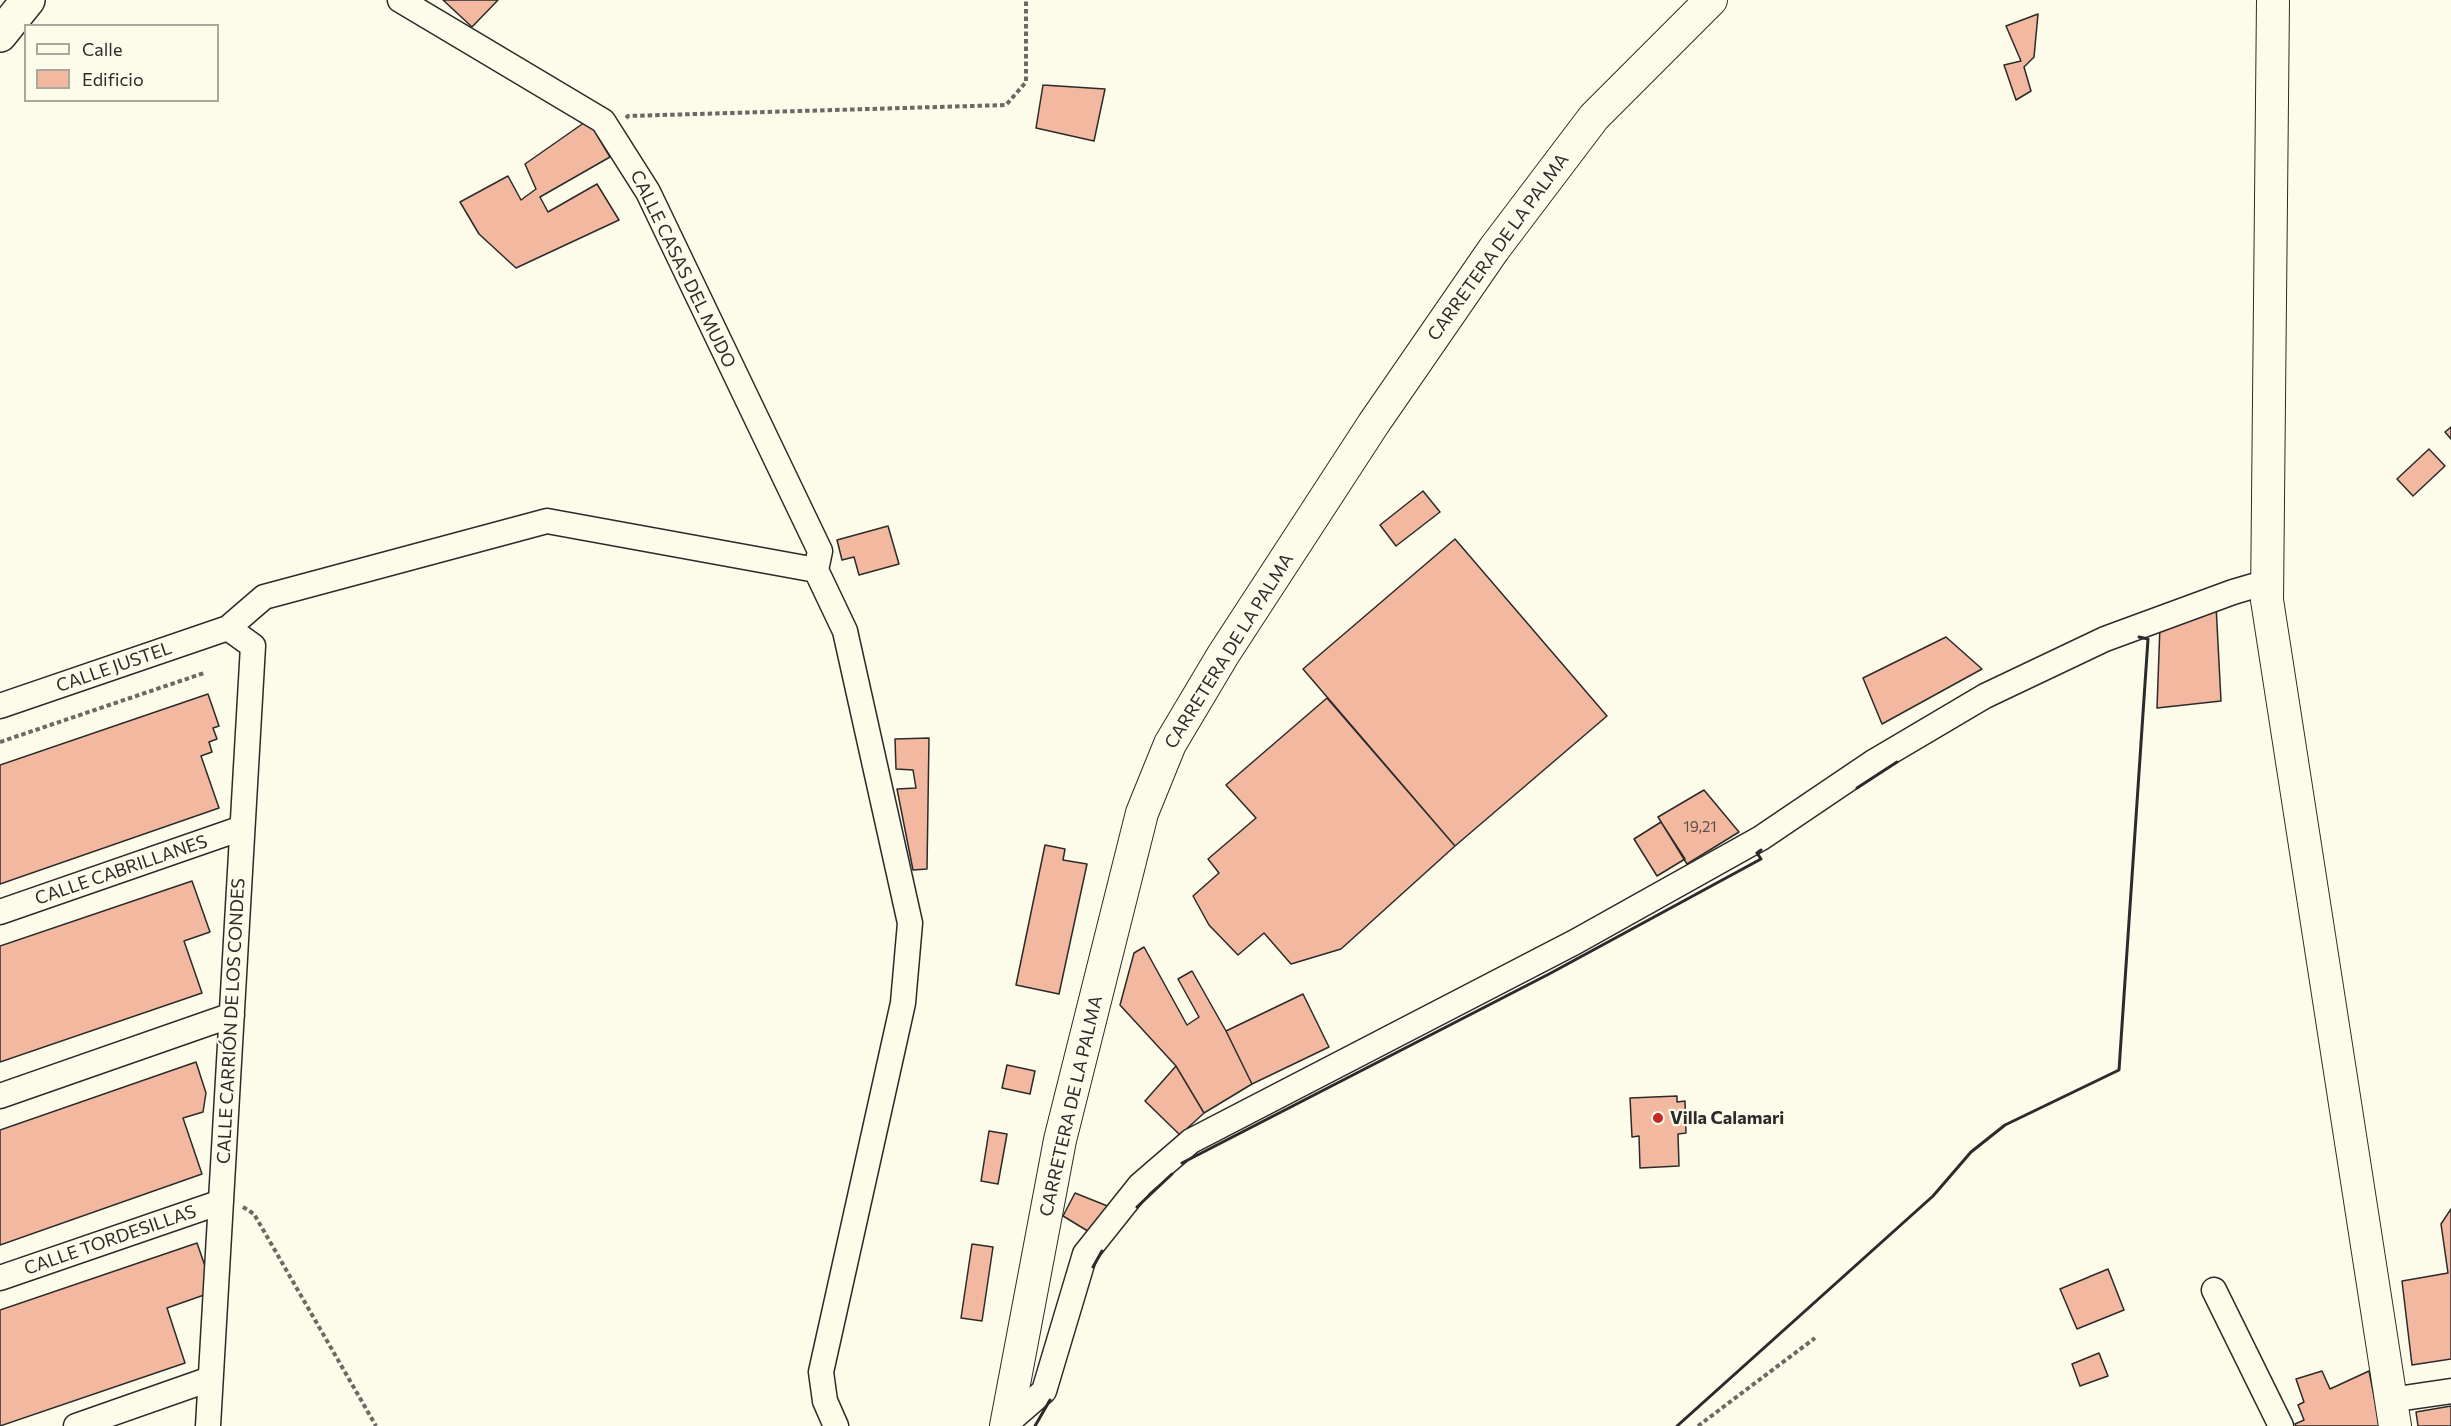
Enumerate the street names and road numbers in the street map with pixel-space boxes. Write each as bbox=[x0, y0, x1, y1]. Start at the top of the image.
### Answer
street label: CARRETERA DE LA PALMA bbox=[1423, 149, 1573, 345]
street label: CALLE CASAS DEL MUDO bbox=[626, 167, 740, 371]
street label: CARRETERA DE LA PALMA bbox=[1160, 549, 1298, 753]
street label: CALLE JUSTEL bbox=[53, 637, 175, 697]
street label: CALLE CABRILLANES bbox=[32, 830, 210, 910]
street label: CALLE CARRIÓN DE LOS CONDES bbox=[213, 877, 249, 1165]
street label: CARRETERA DE LA PALMA bbox=[1035, 993, 1107, 1219]
street label: CALLE TORDESILLAS bbox=[21, 1200, 199, 1280]

